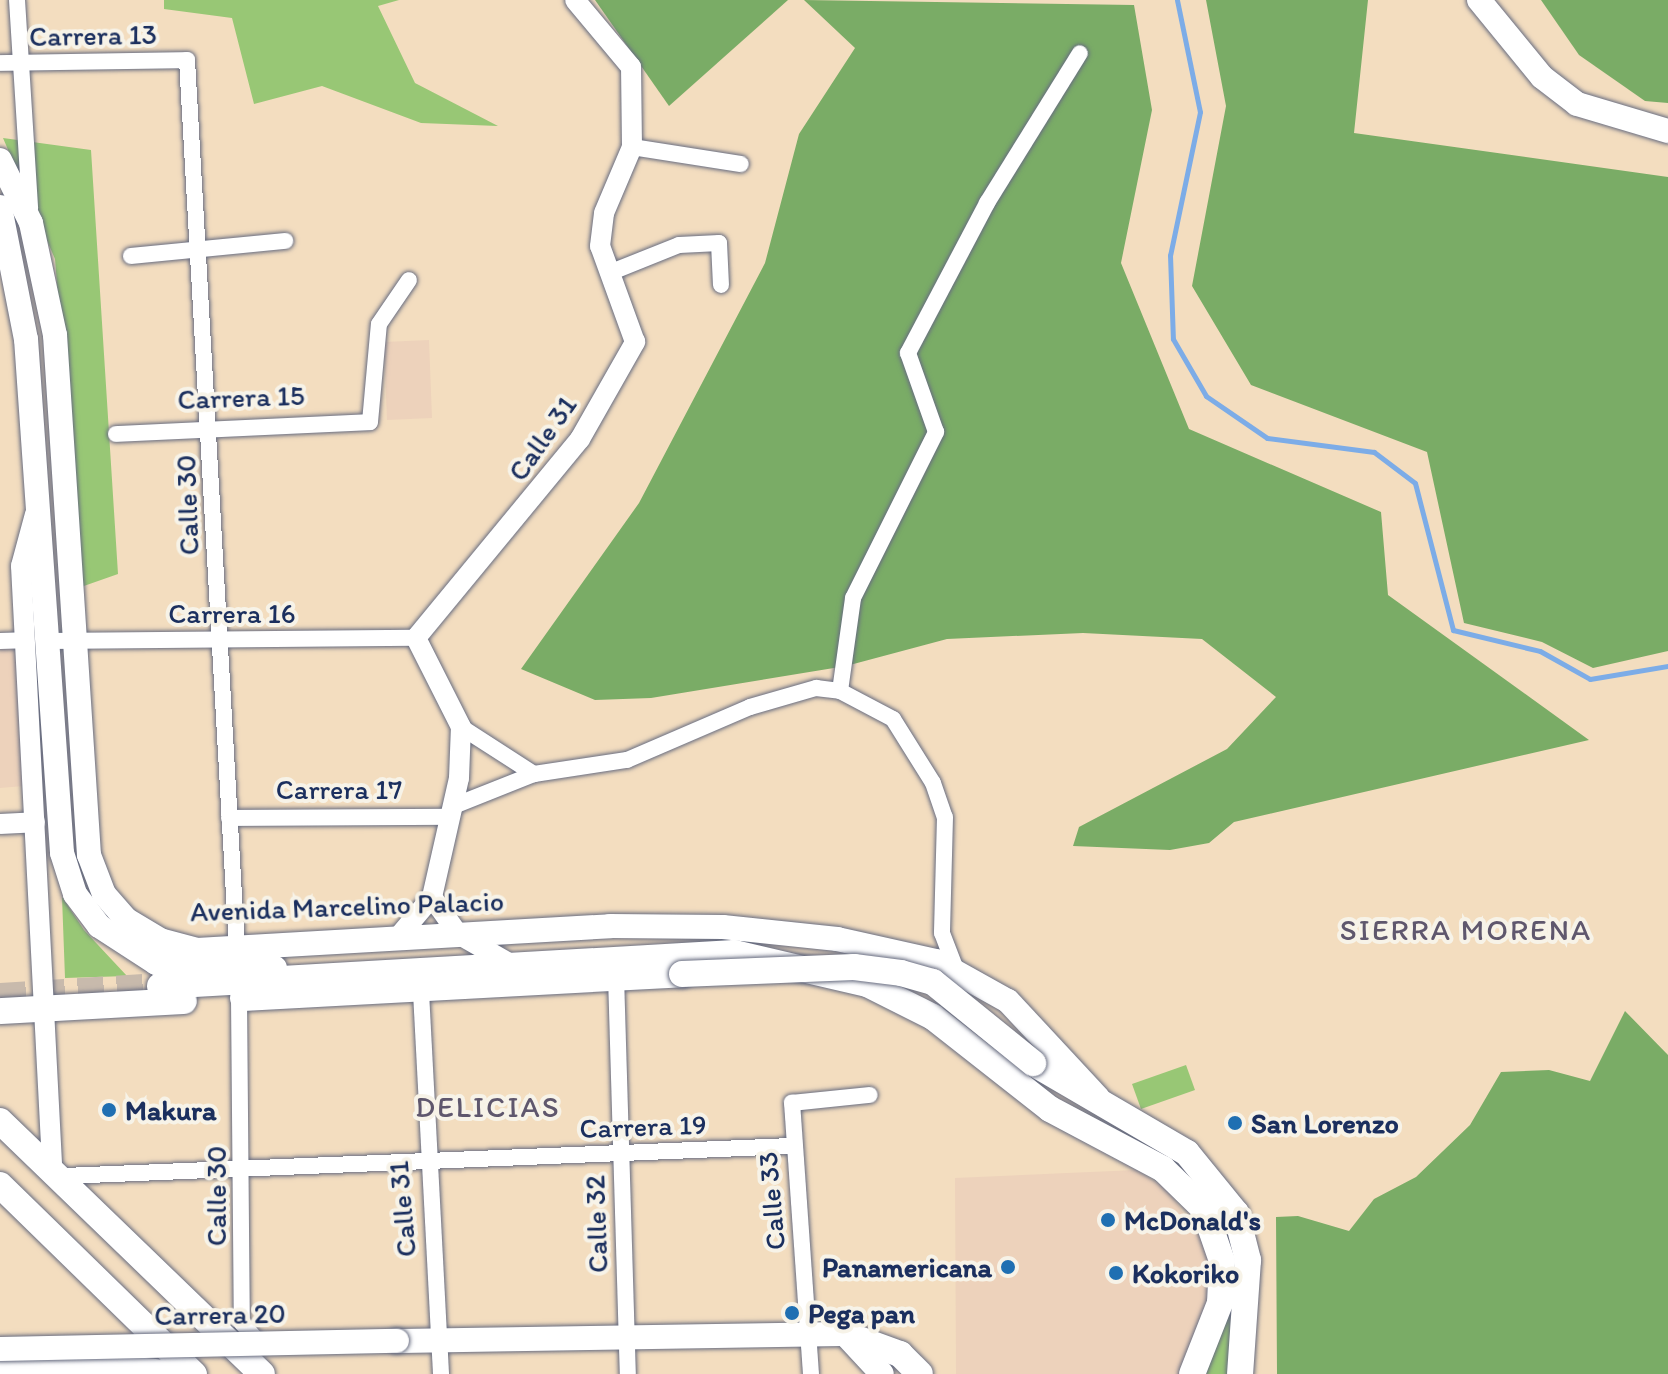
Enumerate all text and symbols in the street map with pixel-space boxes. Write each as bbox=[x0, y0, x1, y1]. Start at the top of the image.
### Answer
street label: Carrera 13 bbox=[29, 17, 157, 53]
street label: Carrera 15 bbox=[177, 378, 305, 416]
street label: Calle 31 bbox=[501, 389, 583, 487]
street label: Calle 30 bbox=[168, 454, 206, 556]
street label: Carrera 16 bbox=[168, 596, 296, 630]
street label: Carrera 17 bbox=[276, 772, 402, 806]
street label: Avenida Marcelino Palacio bbox=[190, 884, 504, 928]
district label: SIERRA MORENA bbox=[1339, 912, 1593, 948]
district label: DELICIAS bbox=[417, 1089, 559, 1125]
place label: Makura bbox=[125, 1093, 216, 1127]
marker: Makura bbox=[100, 1101, 118, 1119]
place label: San Lorenzo bbox=[1251, 1106, 1398, 1140]
street label: Carrera 19 bbox=[579, 1107, 707, 1145]
marker: San Lorenzo bbox=[1226, 1114, 1244, 1132]
street label: Calle 30 bbox=[199, 1146, 233, 1246]
street label: Calle 33 bbox=[750, 1150, 792, 1252]
street label: Calle 31 bbox=[381, 1160, 423, 1258]
street label: Calle 32 bbox=[577, 1174, 615, 1274]
place label: McDonald's bbox=[1124, 1203, 1261, 1237]
marker: McDonald's bbox=[1099, 1211, 1117, 1229]
place label: Panamericana bbox=[822, 1250, 992, 1284]
place label: Kokoriko bbox=[1132, 1256, 1239, 1290]
marker: Panamericana bbox=[999, 1258, 1017, 1276]
marker: Kokoriko bbox=[1107, 1264, 1125, 1282]
street label: Carrera 20 bbox=[154, 1296, 286, 1332]
place label: Pega pan bbox=[808, 1296, 915, 1330]
marker: Pega pan bbox=[783, 1304, 801, 1322]

